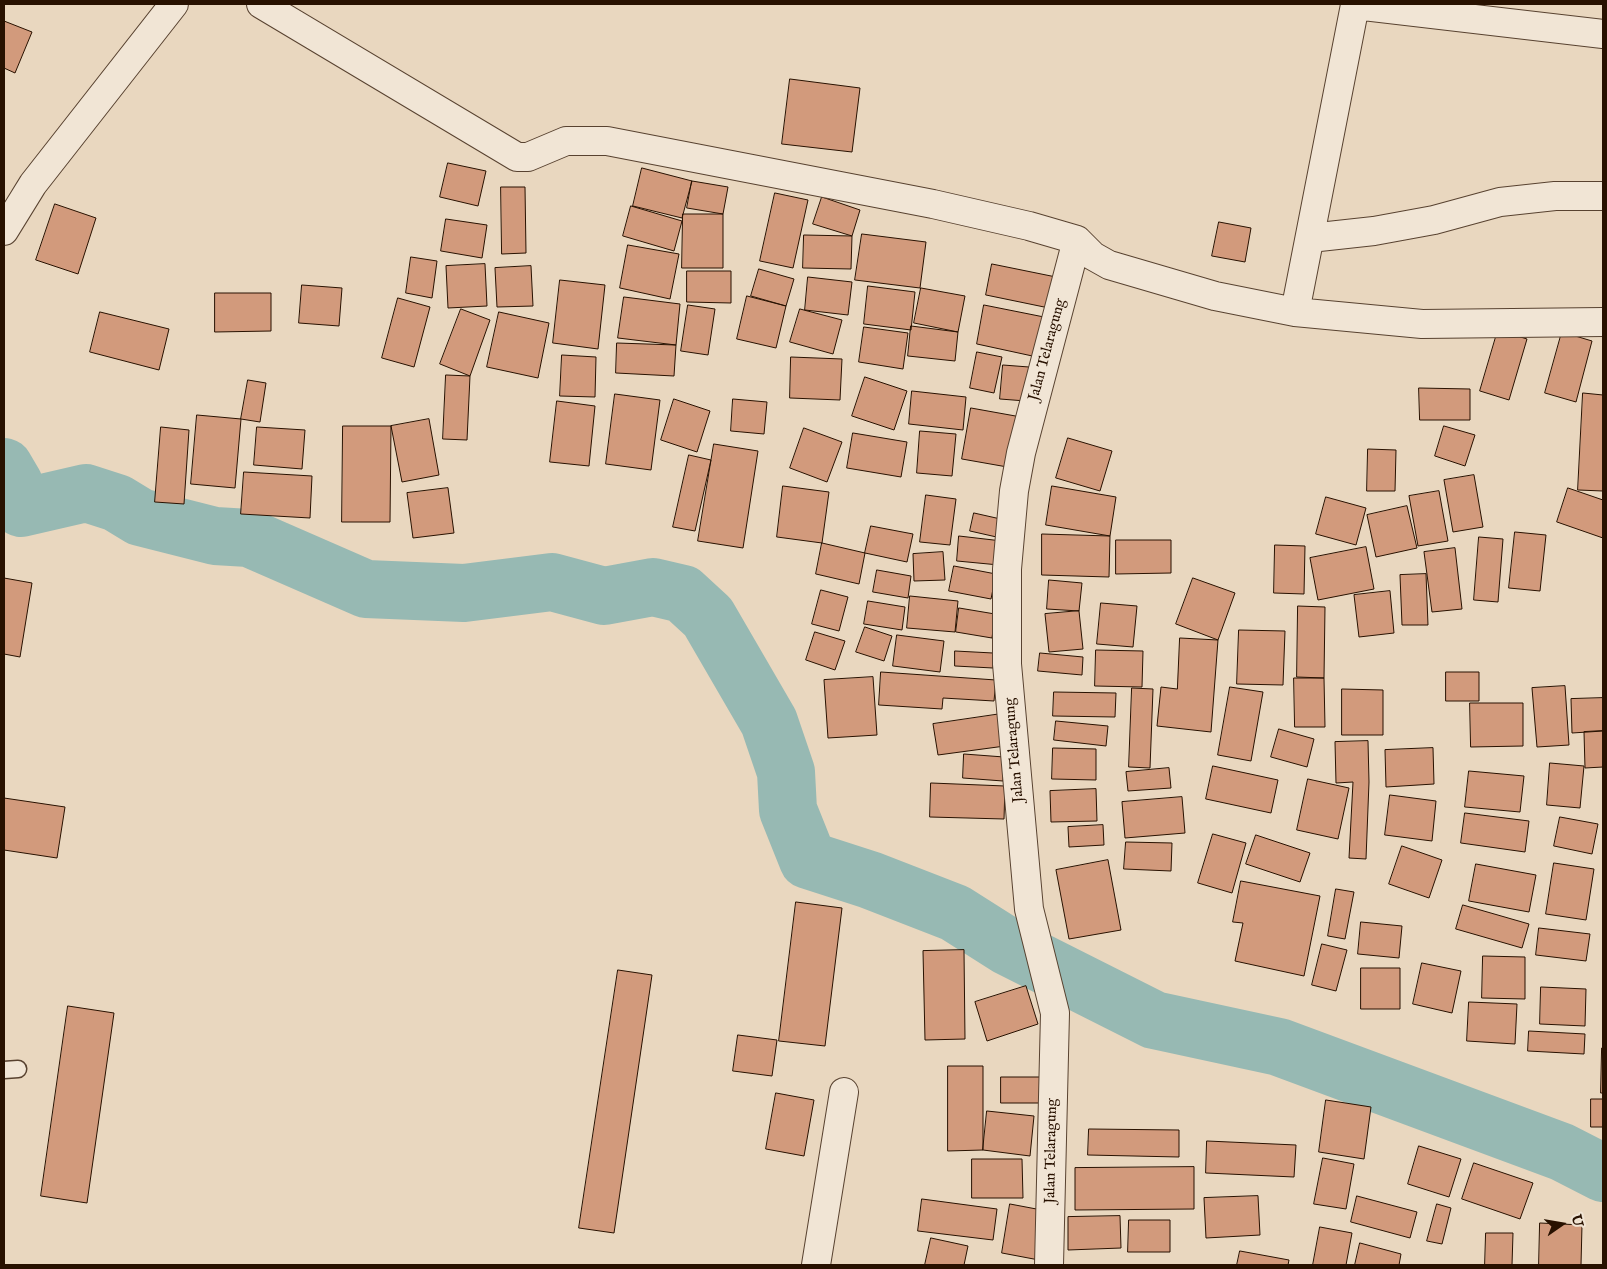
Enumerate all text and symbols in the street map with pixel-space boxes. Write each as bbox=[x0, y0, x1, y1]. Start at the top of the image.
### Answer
street label: Jalan Telaragung bbox=[1026, 297, 1070, 403]
street label: Jalan Telaragung bbox=[1001, 697, 1029, 803]
street label: Jalan Telaragung bbox=[1042, 1098, 1062, 1204]
north arrow bbox=[1537, 1199, 1587, 1249]
text: U bbox=[1567, 1213, 1587, 1228]

